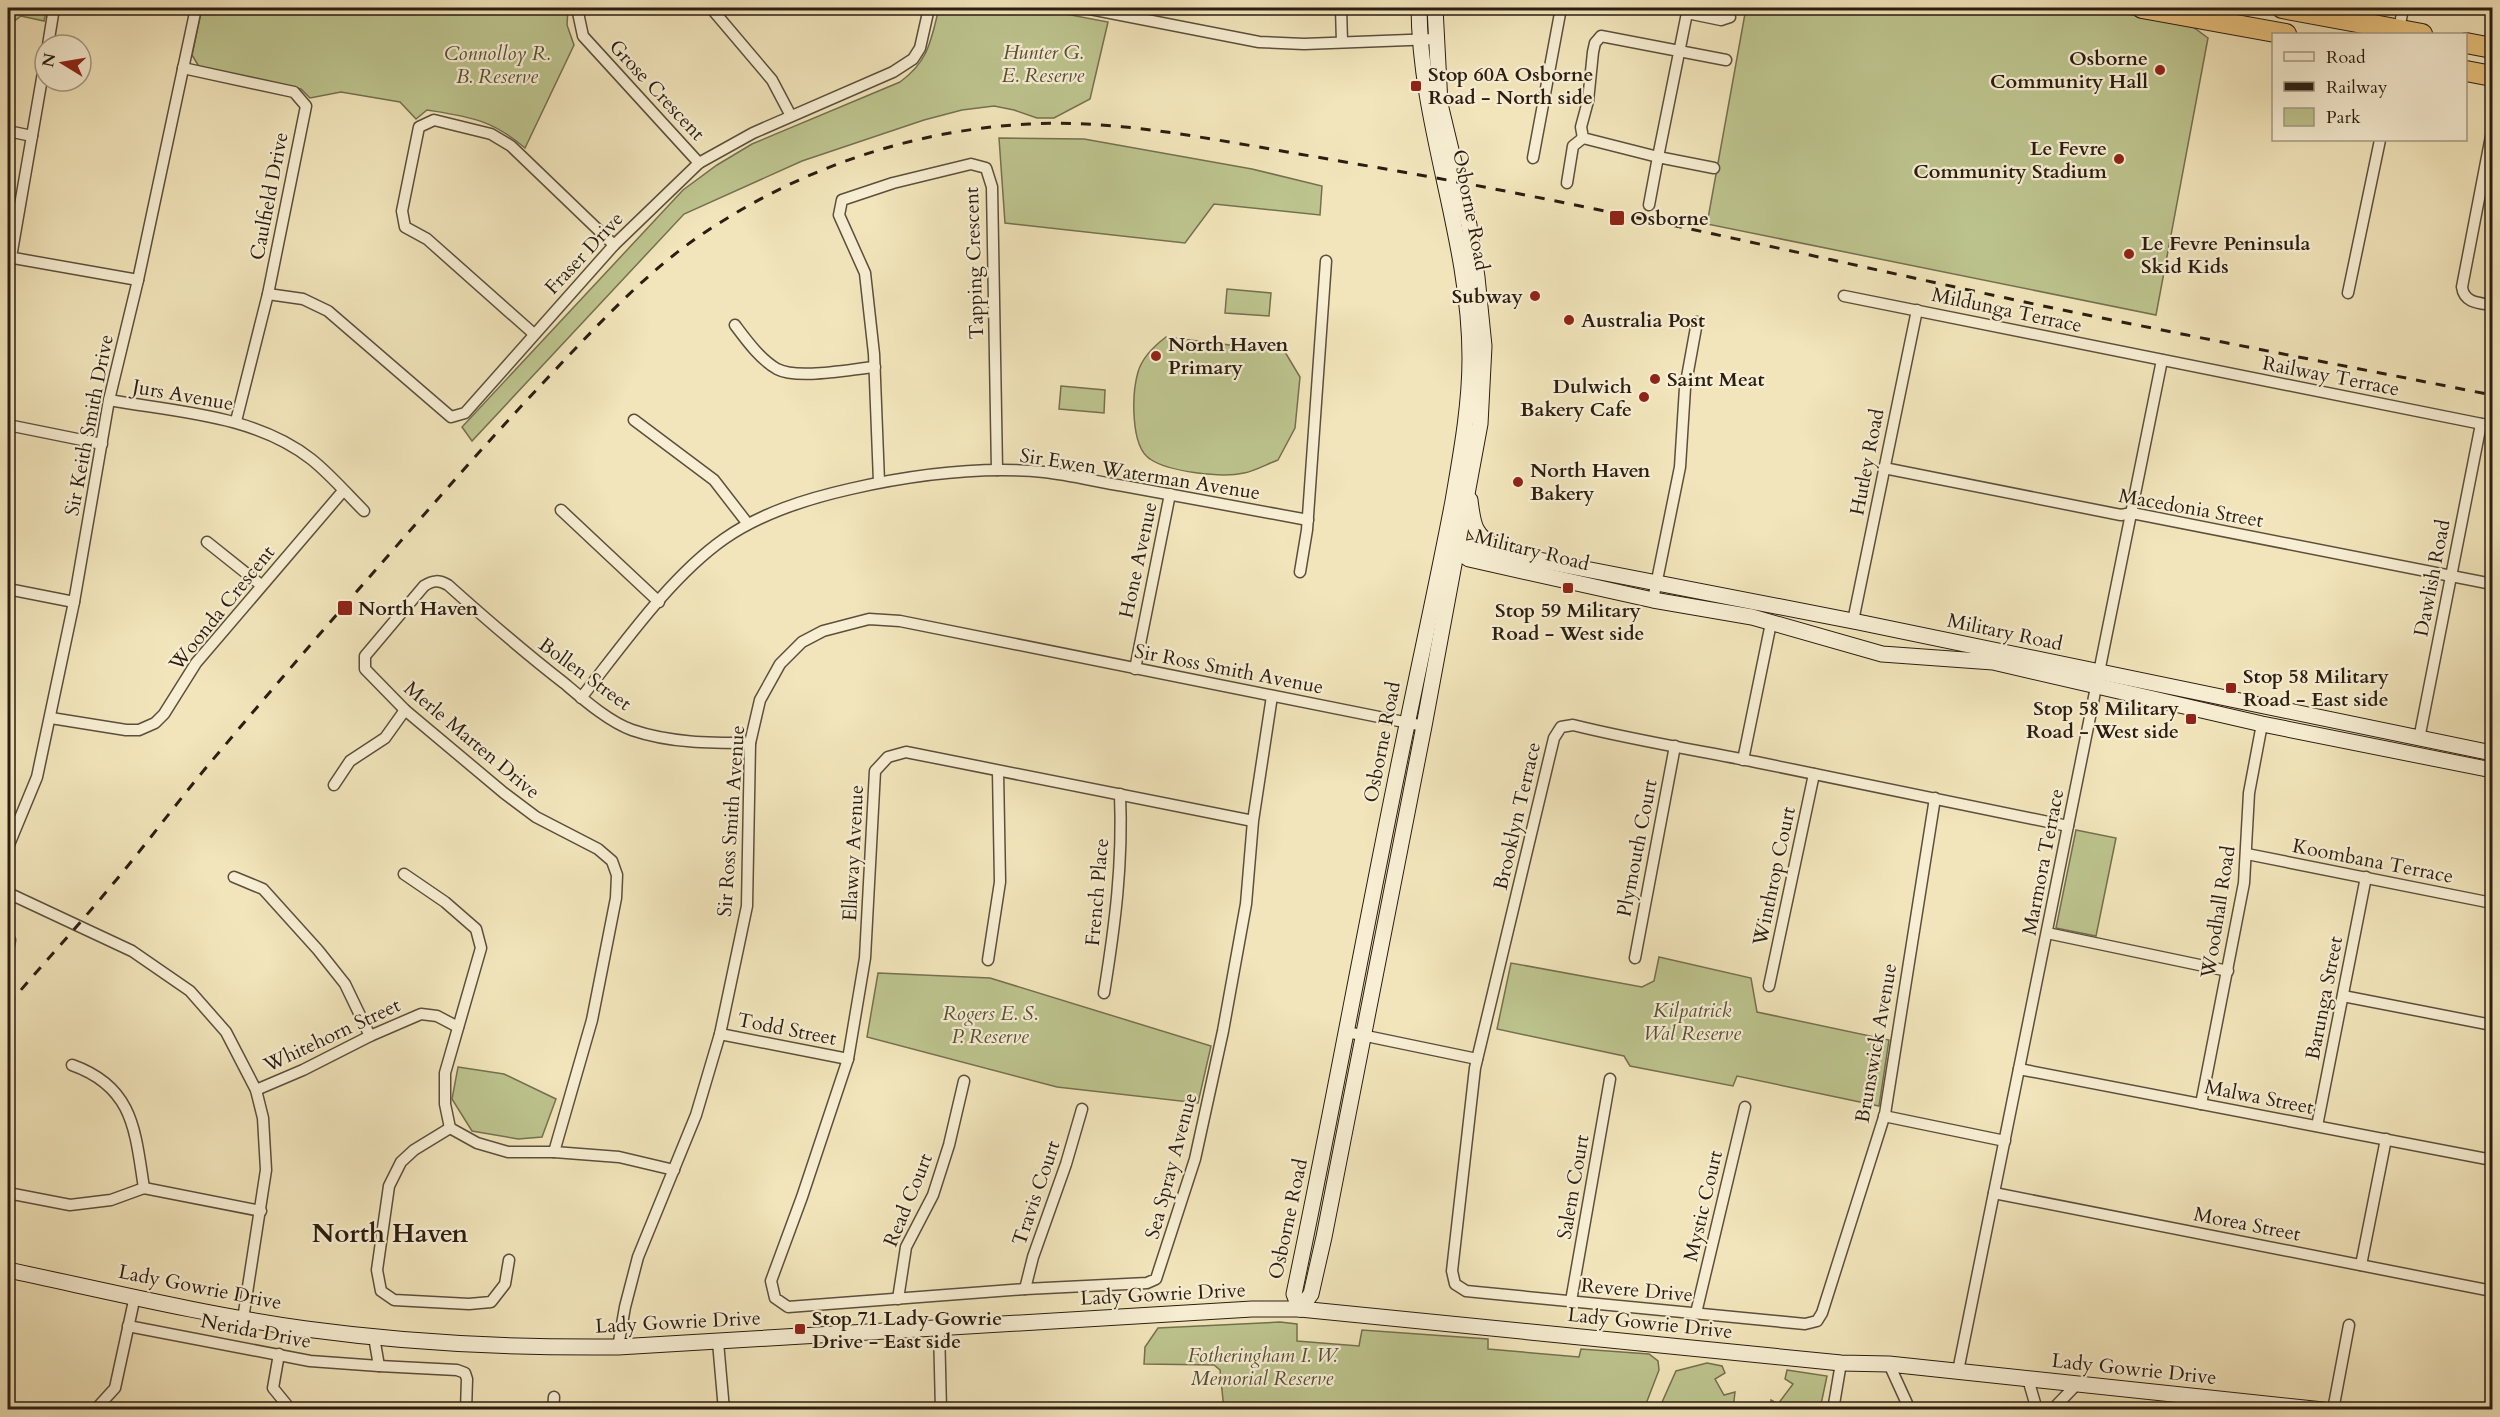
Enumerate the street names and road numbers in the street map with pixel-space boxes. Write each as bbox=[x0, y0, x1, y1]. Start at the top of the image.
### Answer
street label: Grose Crescent bbox=[603, 34, 711, 147]
street label: Caulfield Drive bbox=[243, 130, 295, 262]
street label: Osborne Road bbox=[1446, 147, 1496, 273]
street label: Tapping Crescent bbox=[958, 186, 990, 340]
street label: Fraser Drive bbox=[539, 206, 629, 300]
street label: Mildunga Terrace bbox=[1929, 281, 2085, 339]
street label: Sir Keith Smith Drive bbox=[58, 332, 120, 518]
street label: Railway Terrace bbox=[2260, 349, 2402, 403]
street label: Jurs Avenue bbox=[127, 372, 236, 417]
street label: Hutley Road bbox=[1843, 406, 1891, 518]
street label: Sir Ewen Waterman Avenue bbox=[1018, 442, 1262, 506]
street label: Macedonia Street bbox=[2117, 482, 2266, 534]
street label: Hone Avenue bbox=[1113, 499, 1163, 621]
street label: Dawlish Road bbox=[2407, 517, 2457, 639]
street label: Military Road bbox=[1472, 523, 1593, 577]
street label: Woonda Crescent bbox=[162, 539, 281, 677]
street label: Military Road bbox=[1945, 607, 2066, 657]
street label: Bollen Street bbox=[533, 631, 637, 717]
street label: Sir Ross Smith Avenue bbox=[1132, 637, 1326, 701]
street label: Merle Marten Drive bbox=[398, 675, 546, 805]
street label: Osborne Road bbox=[1357, 679, 1407, 805]
street label: Sir Ross Smith Avenue bbox=[711, 724, 751, 918]
street label: Brooklyn Terrace bbox=[1487, 739, 1547, 893]
street label: Plymouth Court bbox=[1610, 776, 1664, 919]
street label: Ellaway Avenue bbox=[836, 784, 870, 922]
street label: Marmora Terrace bbox=[2016, 786, 2070, 938]
street label: Winthrop Court bbox=[1746, 803, 1802, 949]
street label: Koombana Terrace bbox=[2290, 832, 2456, 890]
street label: French Place bbox=[1079, 837, 1115, 947]
street label: Woodhall Road bbox=[2194, 844, 2242, 981]
street label: Barunga Street bbox=[2299, 933, 2349, 1062]
street label: Brunswick Avenue bbox=[1849, 961, 1903, 1125]
street label: Whitehorn Street bbox=[258, 991, 405, 1079]
street label: Todd Street bbox=[735, 1006, 839, 1052]
street label: Malwa Street bbox=[2202, 1073, 2317, 1121]
street label: Sea Spray Avenue bbox=[1138, 1090, 1204, 1242]
street label: Salem Court bbox=[1551, 1132, 1596, 1241]
street label: Travis Court bbox=[1005, 1136, 1067, 1249]
street label: Mystic Court bbox=[1677, 1147, 1729, 1264]
street label: Read Court bbox=[877, 1149, 939, 1251]
street label: Osborne Road bbox=[1262, 1156, 1314, 1282]
street label: Morea Street bbox=[2191, 1200, 2303, 1248]
street label: Lady Gowrie Drive bbox=[116, 1258, 284, 1316]
street label: Revere Drive bbox=[1580, 1272, 1694, 1308]
street label: Lady Gowrie Drive bbox=[1080, 1276, 1246, 1312]
street label: Lady Gowrie Drive bbox=[1566, 1301, 1734, 1345]
street label: Lady Gowrie Drive bbox=[595, 1304, 761, 1340]
street label: Nerida Drive bbox=[198, 1307, 314, 1355]
street label: Lady Gowrie Drive bbox=[2050, 1347, 2218, 1391]

